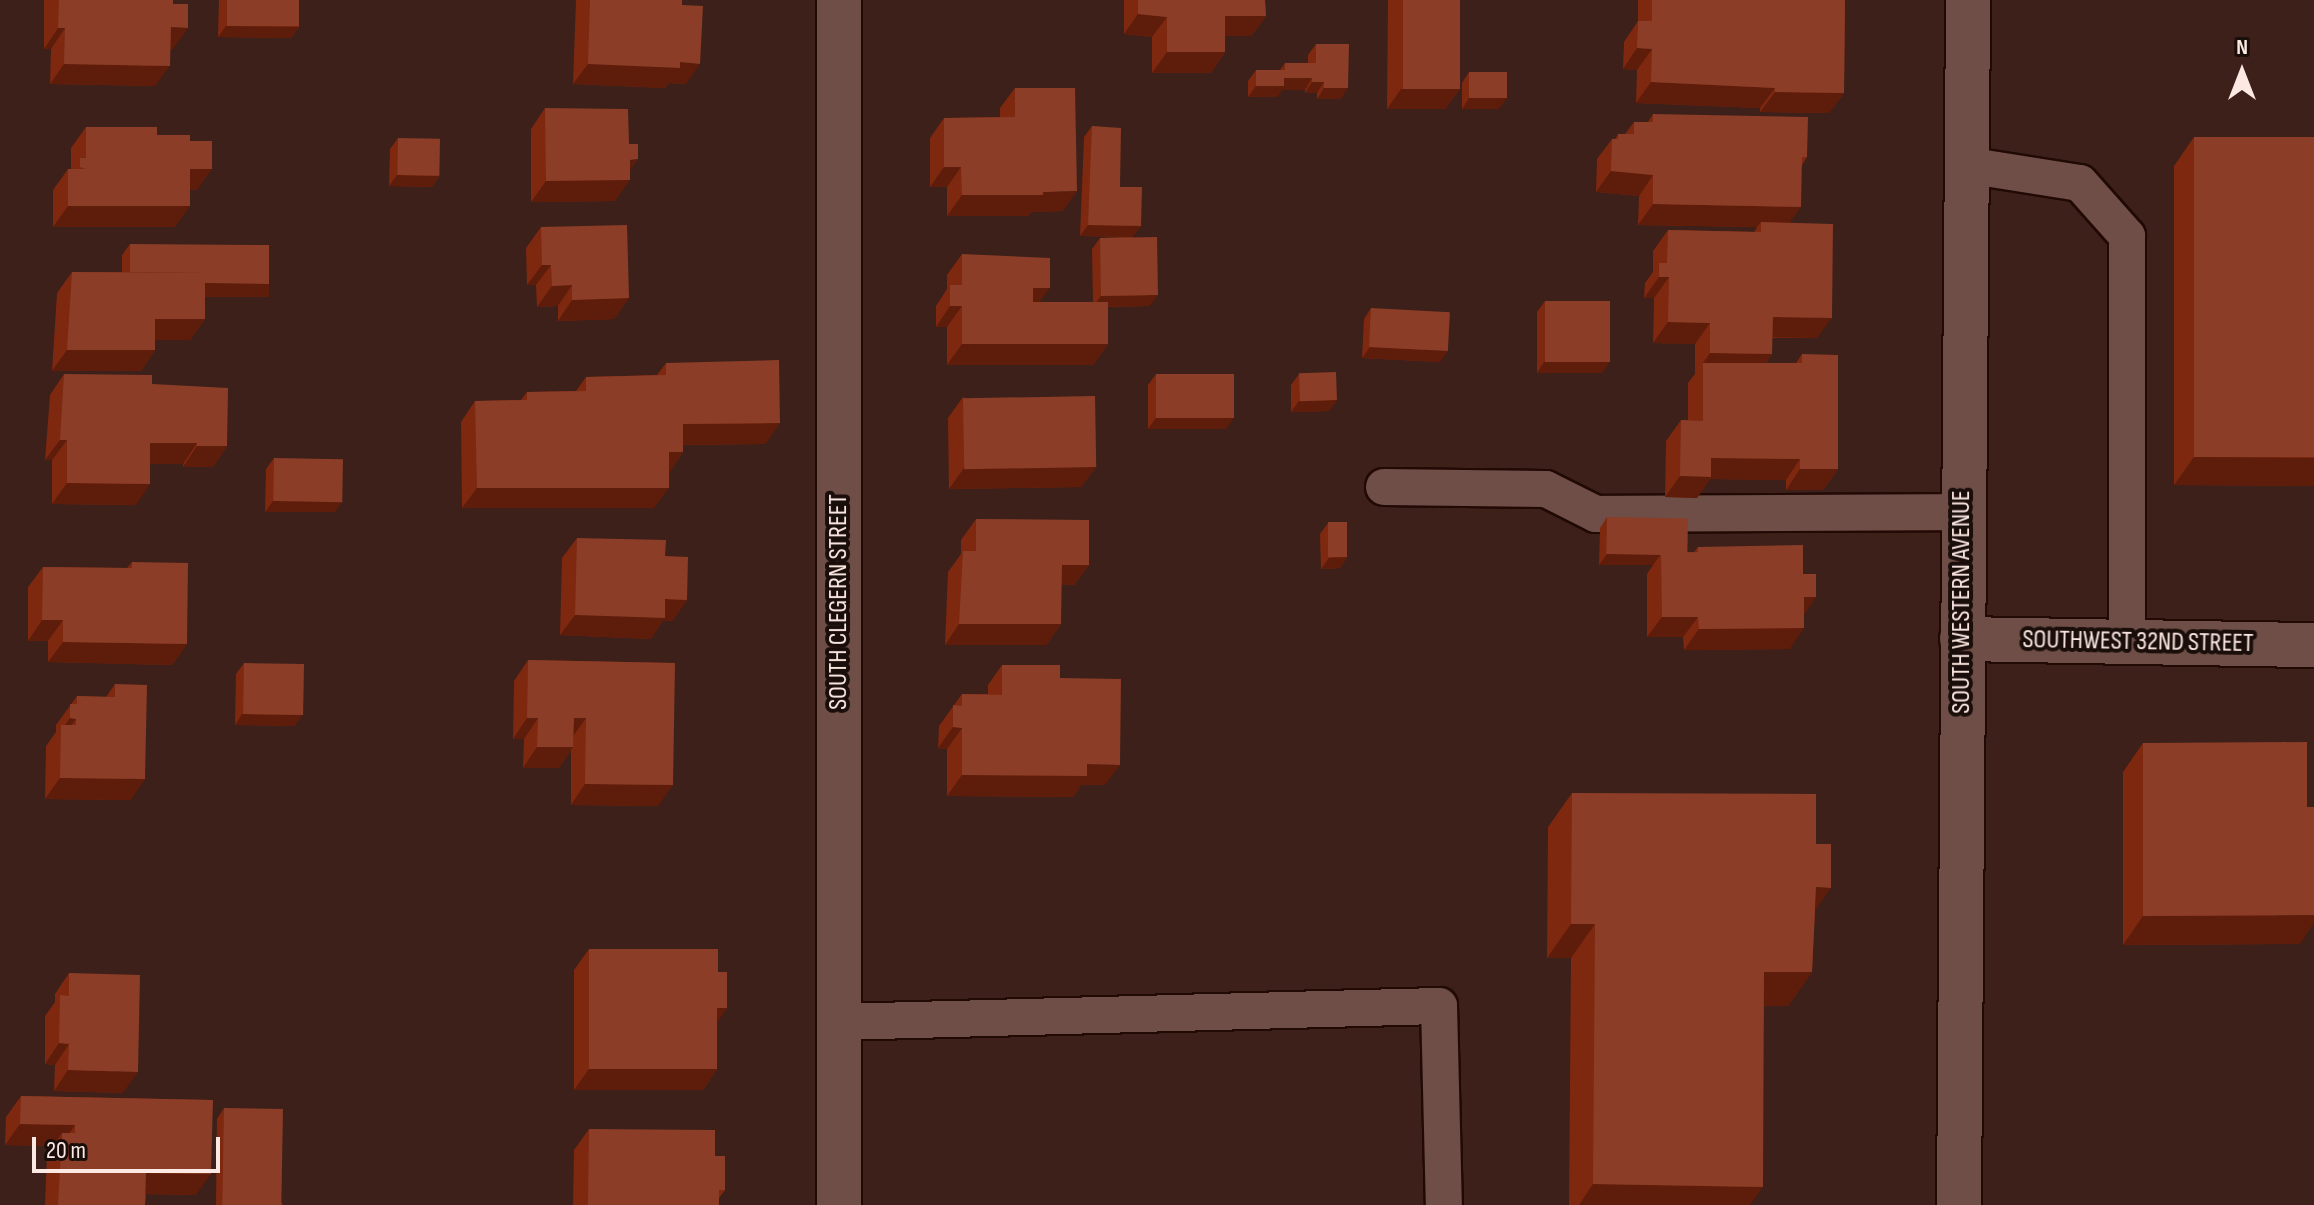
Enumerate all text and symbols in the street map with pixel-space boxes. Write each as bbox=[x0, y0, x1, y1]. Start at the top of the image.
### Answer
north arrow bbox=[2202, 32, 2282, 112]
text: N bbox=[2236, 34, 2248, 61]
street label: SOUTH WESTERN AVENUE bbox=[1946, 490, 1978, 714]
street label: SOUTH CLEGERN STREET bbox=[823, 494, 855, 710]
street label: SOUTHWEST 32ND STREET bbox=[2022, 624, 2254, 660]
scale bar bbox=[36, 1121, 224, 1171]
text: 20 m bbox=[46, 1136, 86, 1165]

